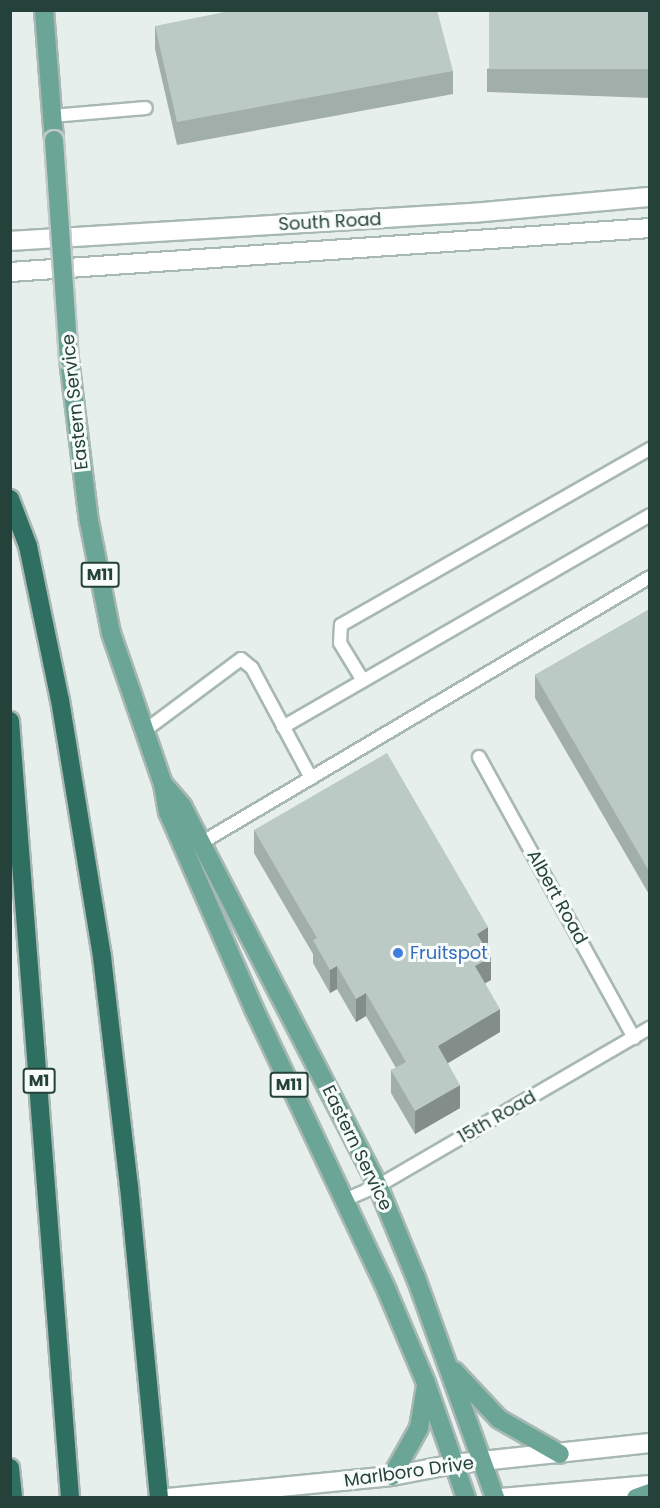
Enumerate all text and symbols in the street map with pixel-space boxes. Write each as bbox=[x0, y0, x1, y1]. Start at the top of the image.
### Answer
street label: South Road bbox=[278, 209, 382, 235]
street label: Eastern Service bbox=[57, 333, 93, 471]
road number: M11 bbox=[80, 562, 120, 588]
street label: Albert Road bbox=[522, 846, 592, 948]
place label: Fruitspot bbox=[410, 942, 488, 964]
marker: Fruitspot bbox=[391, 946, 405, 960]
road number: M1 bbox=[22, 1068, 56, 1094]
road number: M11 bbox=[270, 1072, 308, 1098]
street label: Eastern Service bbox=[317, 1082, 397, 1214]
street label: 15th Road bbox=[454, 1086, 540, 1148]
street label: Marlboro Drive bbox=[343, 1452, 475, 1492]

